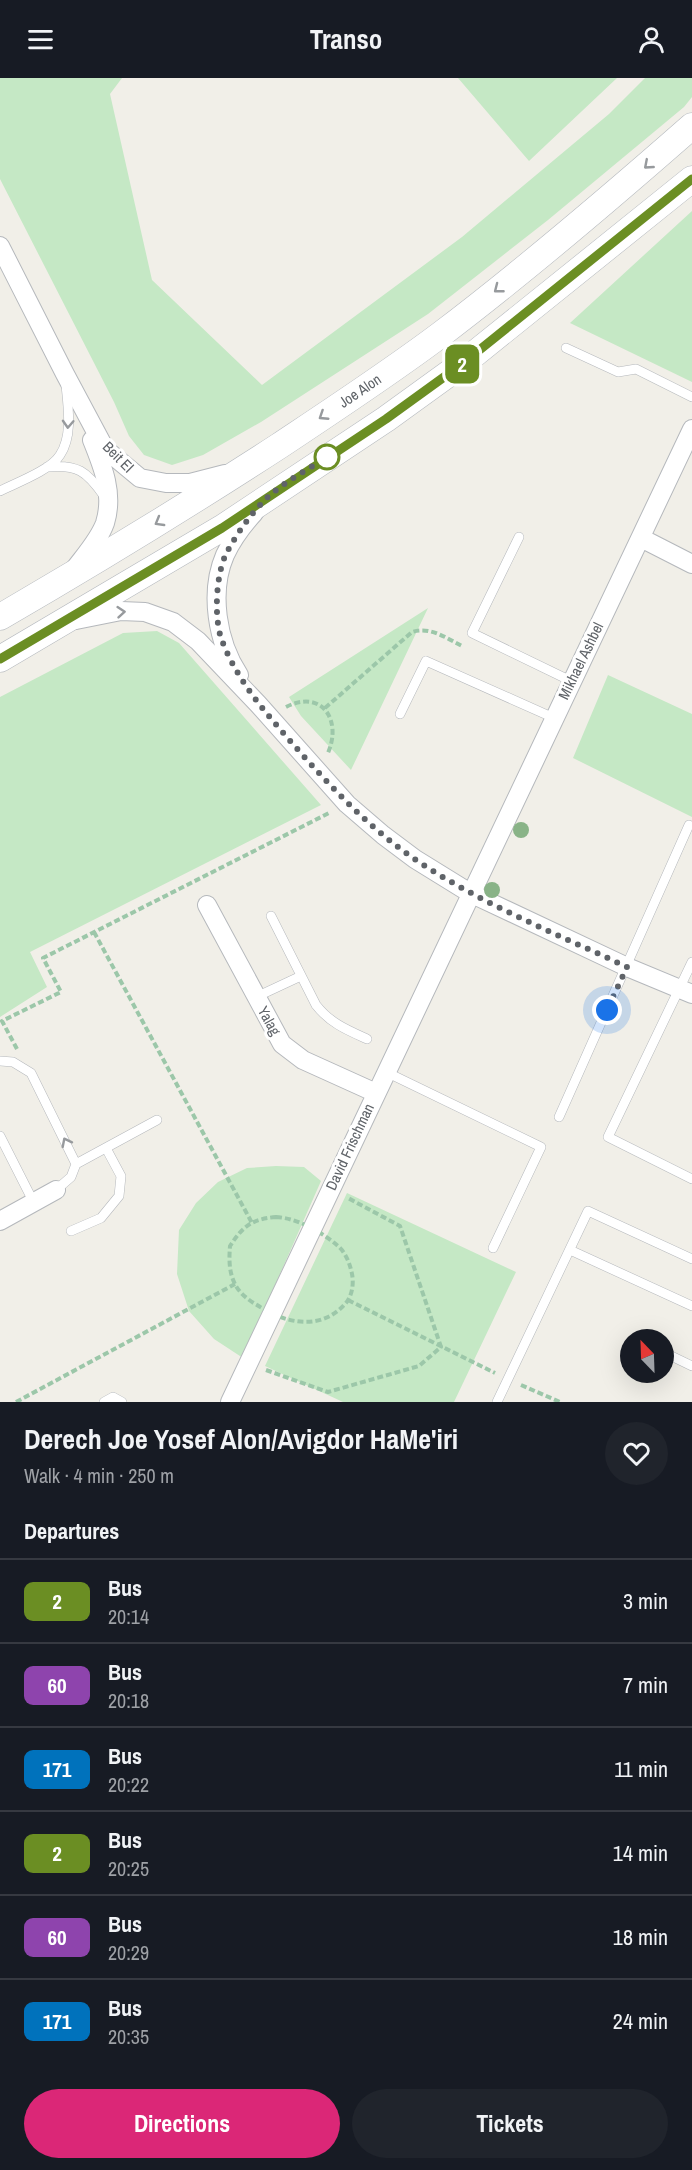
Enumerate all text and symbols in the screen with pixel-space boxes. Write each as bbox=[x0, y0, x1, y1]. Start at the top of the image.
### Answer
text: Transo bbox=[310, 21, 382, 57]
icon: menu bbox=[24, 23, 57, 56]
icon: person bbox=[635, 23, 668, 56]
one-way arrow bbox=[644, 158, 655, 169]
one-way arrow bbox=[494, 282, 505, 293]
line badge: 2 bbox=[442, 344, 482, 384]
text: 2 bbox=[457, 350, 467, 379]
street label: Joe Alon bbox=[334, 369, 385, 412]
one-way arrow bbox=[319, 409, 330, 420]
one-way arrow bbox=[61, 420, 74, 429]
street label: Beit El bbox=[98, 436, 139, 477]
unlabelled marker bbox=[314, 444, 340, 470]
one-way arrow bbox=[155, 514, 165, 526]
one-way arrow bbox=[116, 606, 125, 619]
street label: Mikhael Ashbel bbox=[553, 619, 608, 703]
your location bbox=[592, 995, 622, 1025]
street label: Yalag bbox=[253, 1002, 286, 1039]
street label: David Frischman bbox=[320, 1100, 379, 1194]
one-way arrow bbox=[61, 1138, 73, 1149]
north arrow bbox=[620, 1329, 674, 1383]
map controls bbox=[620, 1329, 674, 1383]
text: Derech Joe Yosef Alon/Avigdor HaMe'iri bbox=[24, 1420, 458, 1458]
button: heart bbox=[605, 1422, 668, 1485]
text: Walk · 4 min · 250 m bbox=[24, 1462, 174, 1489]
text: Departures bbox=[24, 1516, 119, 1546]
text: Bus bbox=[108, 1573, 142, 1603]
text: 3 min bbox=[623, 1586, 668, 1616]
text: 2 bbox=[52, 1587, 62, 1616]
text: 20:14 bbox=[108, 1603, 149, 1630]
text: Bus bbox=[108, 1657, 142, 1687]
text: 7 min bbox=[623, 1670, 668, 1700]
text: 60 bbox=[47, 1671, 67, 1700]
text: 20:18 bbox=[108, 1687, 149, 1714]
text: Bus bbox=[108, 1741, 142, 1771]
text: 11 min bbox=[614, 1754, 668, 1784]
text: 171 bbox=[43, 1755, 71, 1784]
text: 20:22 bbox=[108, 1771, 149, 1798]
text: Bus bbox=[108, 1825, 142, 1855]
text: 14 min bbox=[613, 1838, 668, 1868]
text: 2 bbox=[52, 1839, 62, 1868]
text: 20:25 bbox=[108, 1855, 149, 1882]
text: Bus bbox=[108, 1909, 142, 1939]
text: 18 min bbox=[613, 1922, 668, 1952]
text: 60 bbox=[47, 1923, 67, 1952]
text: 20:29 bbox=[108, 1939, 149, 1966]
text: Bus bbox=[108, 1993, 142, 2023]
text: 24 min bbox=[613, 2006, 668, 2036]
text: 171 bbox=[43, 2007, 71, 2036]
text: 20:35 bbox=[108, 2023, 149, 2050]
button: Directions bbox=[24, 2089, 340, 2158]
button: Tickets bbox=[352, 2089, 668, 2158]

